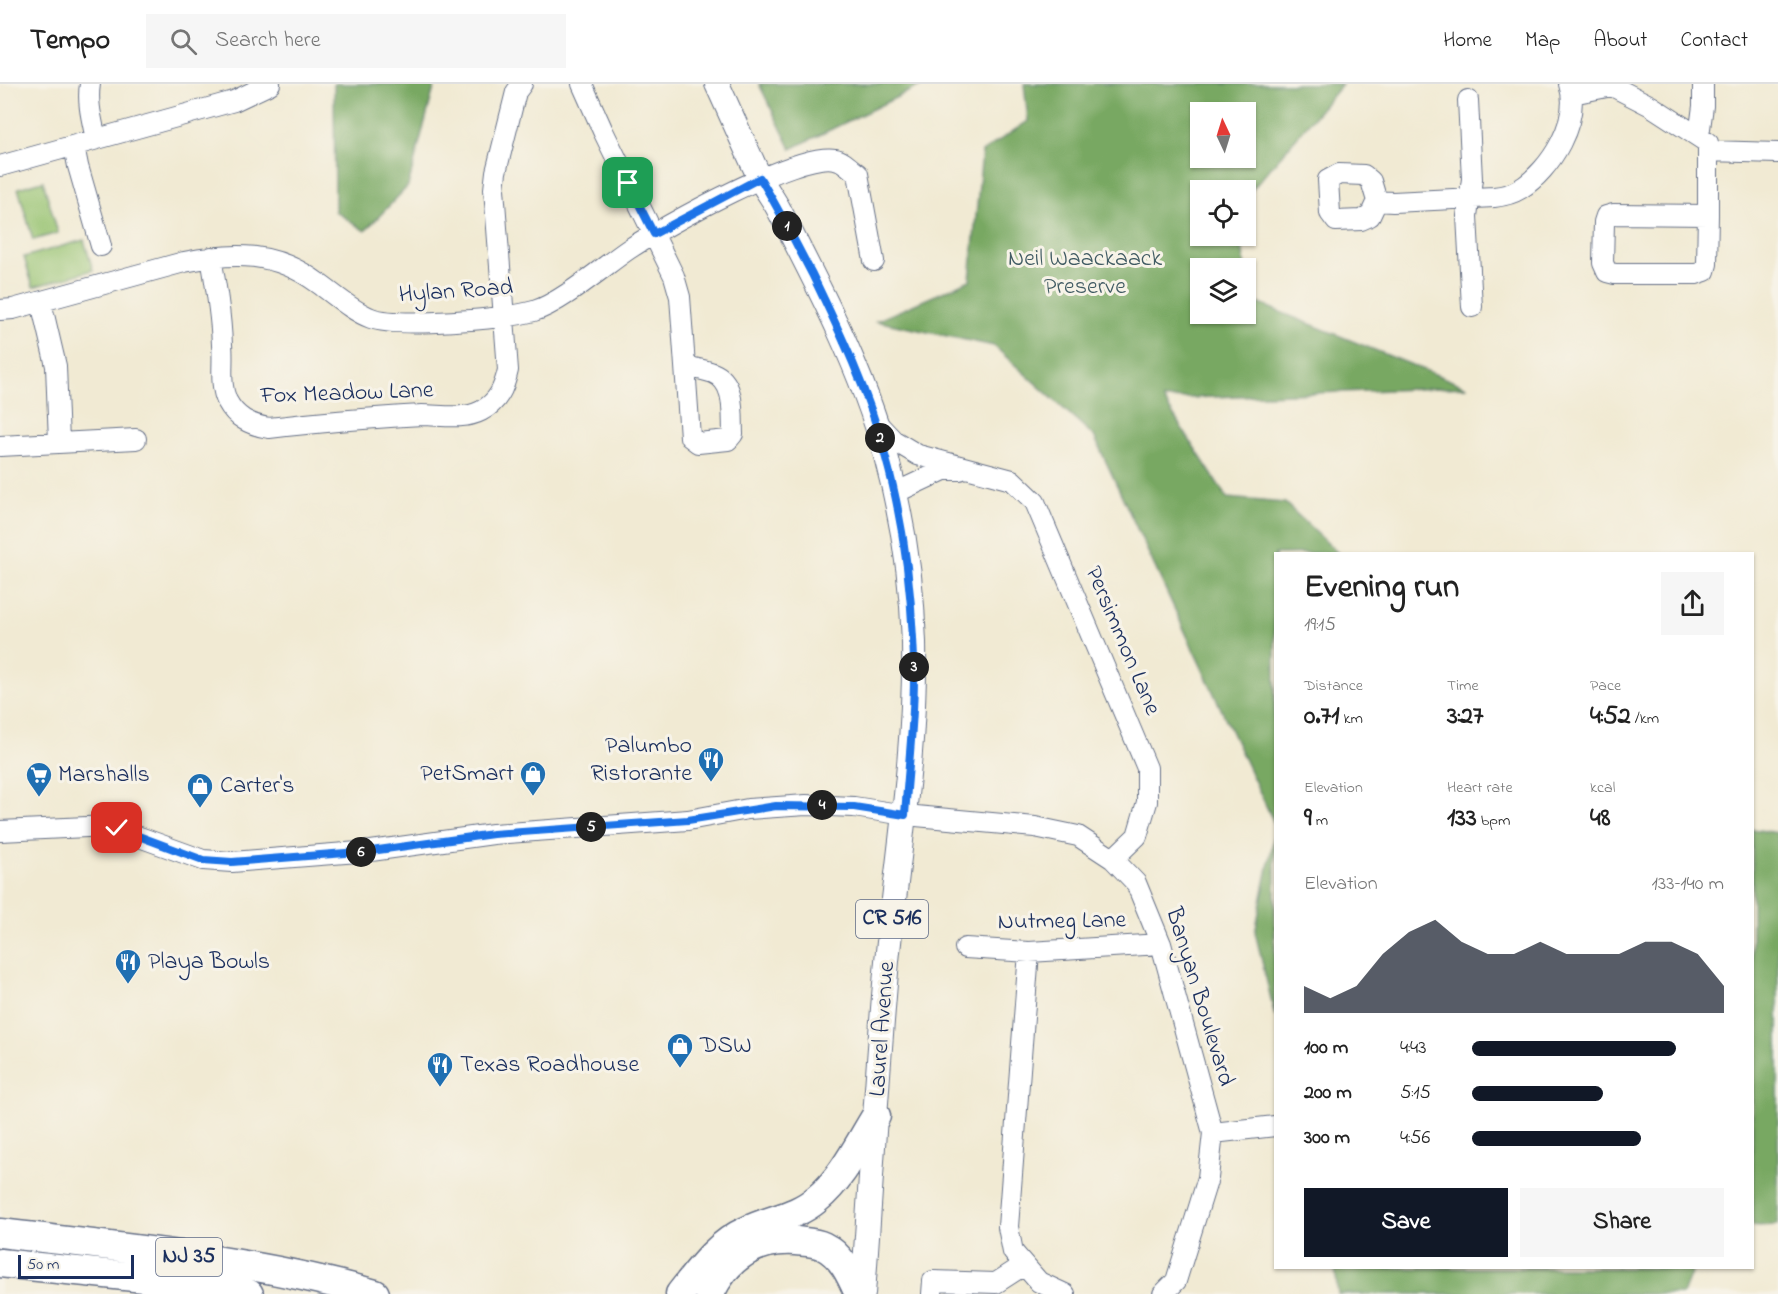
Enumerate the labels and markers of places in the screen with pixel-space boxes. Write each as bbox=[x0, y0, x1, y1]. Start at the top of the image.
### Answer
pin bbox=[602, 157, 653, 208]
pin: 1 bbox=[772, 211, 802, 241]
pin: 2 bbox=[865, 423, 895, 453]
pin: 3 bbox=[899, 652, 929, 682]
place label: Palumbo Ristorante bbox=[591, 729, 692, 792]
restaurant icon: Palumbo Ristorante bbox=[696, 745, 726, 783]
place label: PetSmart bbox=[420, 757, 514, 792]
place label: Marshalls bbox=[58, 758, 150, 793]
shop icon: PetSmart bbox=[518, 759, 548, 797]
supermarket icon: Marshalls bbox=[24, 760, 54, 798]
place label: Carter's bbox=[220, 769, 295, 804]
shop icon: Carter's bbox=[185, 771, 215, 809]
pin: 4 bbox=[807, 790, 837, 820]
pin bbox=[91, 802, 142, 853]
pin: 5 bbox=[576, 812, 606, 842]
pin: 6 bbox=[346, 837, 376, 867]
place label: Playa Bowls bbox=[148, 945, 270, 981]
restaurant icon: Playa Bowls bbox=[113, 947, 143, 985]
place label: DSW bbox=[699, 1029, 752, 1064]
shop icon: DSW bbox=[665, 1031, 695, 1069]
place label: Texas Roadhouse bbox=[460, 1048, 639, 1083]
restaurant icon: Texas Roadhouse bbox=[425, 1050, 455, 1088]

